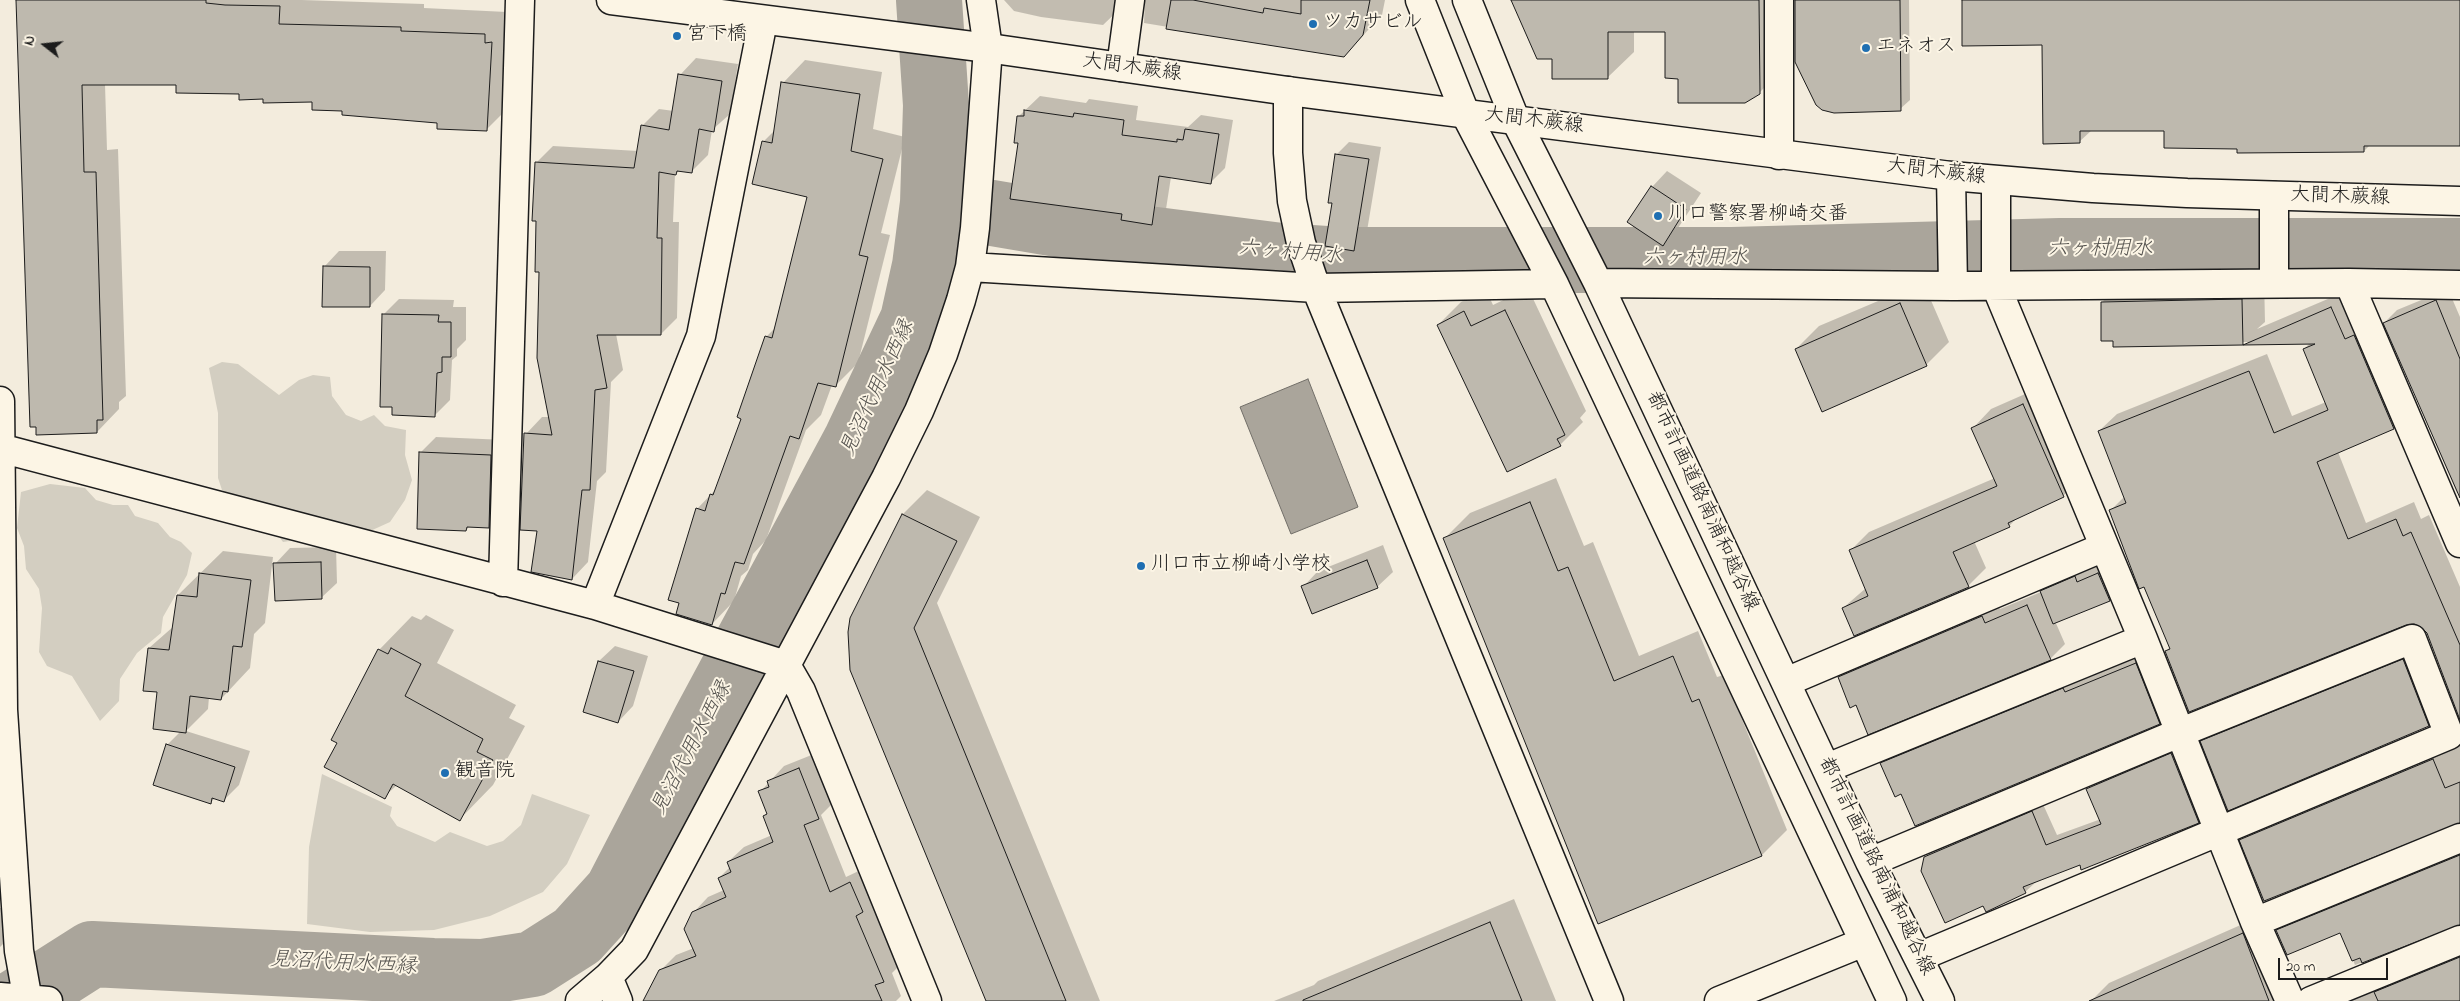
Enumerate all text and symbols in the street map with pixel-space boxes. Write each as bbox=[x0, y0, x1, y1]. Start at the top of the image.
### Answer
place label: ツカサビル bbox=[1323, 12, 1423, 36]
marker: ツカサビル bbox=[1307, 18, 1319, 30]
north arrow bbox=[20, 20, 70, 70]
place label: 宮下橋 bbox=[687, 24, 747, 48]
marker: 宮下橋 bbox=[671, 30, 683, 42]
text: N bbox=[19, 33, 41, 48]
place label: エネオス bbox=[1876, 36, 1956, 60]
marker: エネオス bbox=[1860, 42, 1872, 54]
street label: 大間木蕨線 bbox=[1081, 50, 1183, 88]
street label: 大間木蕨線 bbox=[1483, 104, 1585, 140]
street label: 大間木蕨線 bbox=[1885, 155, 1987, 191]
street label: 大間木蕨線 bbox=[2290, 184, 2390, 212]
place label: 川口警察署柳崎交番 bbox=[1668, 204, 1848, 228]
marker: 川口警察署柳崎交番 bbox=[1652, 210, 1664, 222]
water label: 六ヶ村用水 bbox=[1237, 237, 1343, 271]
water label: 六ヶ村用水 bbox=[2048, 238, 2152, 264]
water label: 六ヶ村用水 bbox=[1643, 247, 1747, 273]
water label: 見沼代用水西縁 bbox=[837, 317, 921, 461]
street label: 都市計画道路南浦和越谷線 bbox=[1639, 388, 1763, 616]
place label: 川口市立柳崎小学校 bbox=[1151, 554, 1331, 578]
marker: 川口市立柳崎小学校 bbox=[1135, 560, 1147, 572]
water label: 見沼代用水西縁 bbox=[647, 678, 739, 820]
street label: 都市計画道路南浦和越谷線 bbox=[1812, 754, 1938, 980]
place label: 観音院 bbox=[455, 761, 515, 785]
marker: 観音院 bbox=[439, 767, 451, 779]
scale bar bbox=[2280, 948, 2390, 980]
water label: 見沼代用水西縁 bbox=[269, 949, 417, 981]
text: 20 m bbox=[2286, 956, 2315, 978]

